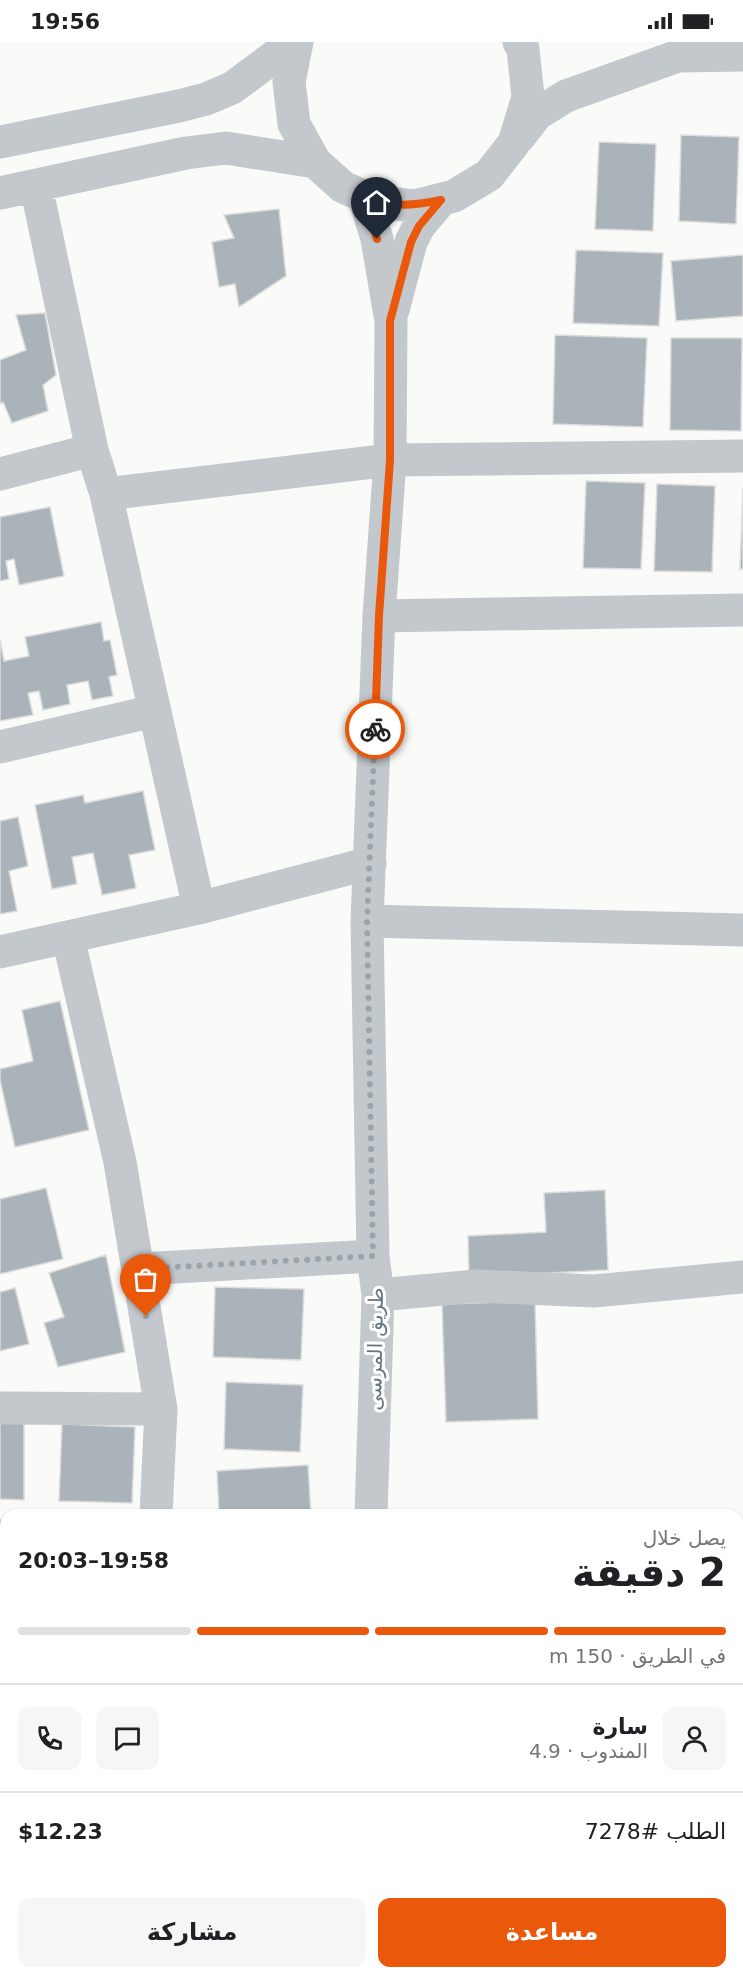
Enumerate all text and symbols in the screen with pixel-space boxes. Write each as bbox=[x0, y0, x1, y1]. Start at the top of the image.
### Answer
text: 19:56 bbox=[30, 9, 100, 34]
pin bbox=[351, 177, 402, 239]
icon: home bbox=[360, 186, 393, 219]
courier bbox=[345, 699, 405, 759]
icon: bike bbox=[359, 713, 392, 746]
pin bbox=[120, 1254, 171, 1316]
icon: bag bbox=[129, 1263, 162, 1296]
street label: طريق المرسى bbox=[362, 1287, 388, 1411]
text: يصل خلال bbox=[643, 1526, 726, 1550]
text: 19:58–20:03 bbox=[18, 1548, 169, 1573]
text: 2 دقيقة bbox=[572, 1550, 726, 1595]
text: في الطريق · 150 m bbox=[549, 1644, 726, 1668]
button: phone bbox=[18, 1707, 81, 1770]
button: chat bbox=[96, 1707, 159, 1770]
button: person bbox=[663, 1707, 726, 1770]
text: سارة bbox=[592, 1714, 648, 1739]
text: المندوب · 4.9 bbox=[529, 1739, 648, 1763]
text: $12.23 bbox=[18, 1819, 103, 1844]
text: الطلب #7278 bbox=[585, 1819, 726, 1844]
button: مشاركة bbox=[18, 1898, 366, 1967]
button: مساعدة bbox=[378, 1898, 726, 1967]

